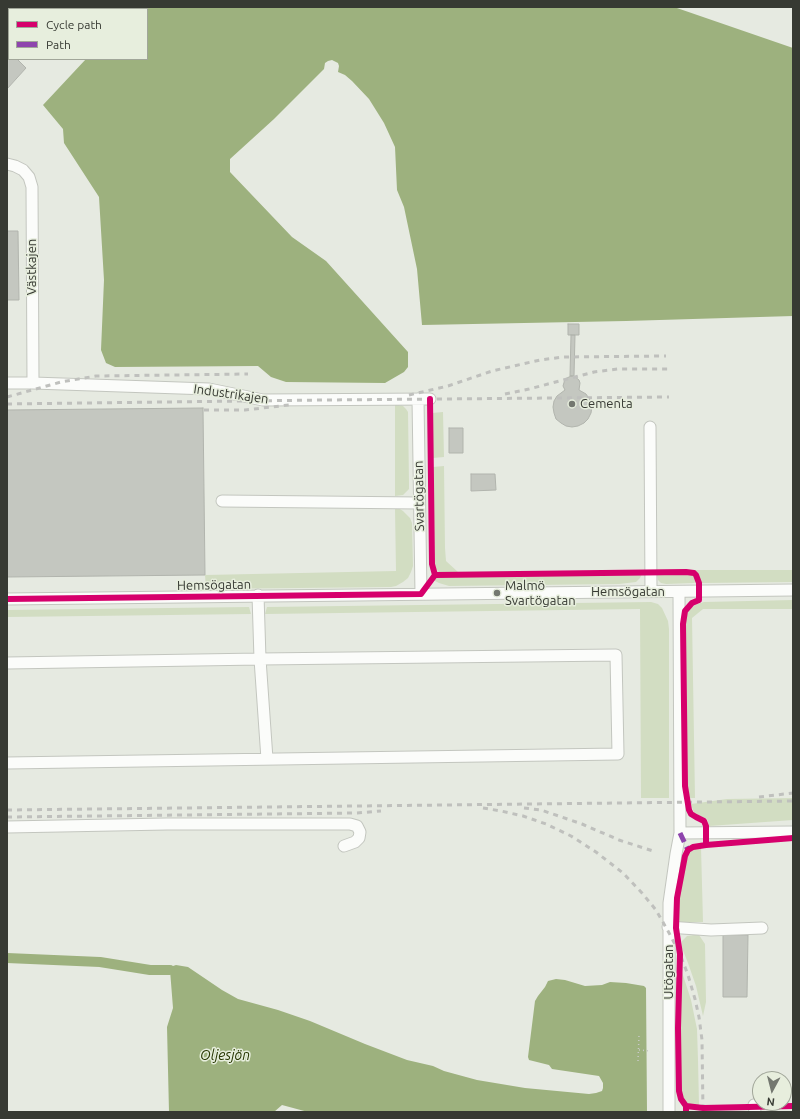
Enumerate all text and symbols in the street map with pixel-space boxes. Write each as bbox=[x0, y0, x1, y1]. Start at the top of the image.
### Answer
legend bbox=[8, 8, 148, 60]
text: Cycle path bbox=[46, 18, 102, 31]
text: Path bbox=[46, 38, 71, 51]
street label: Västkajen bbox=[24, 239, 40, 295]
street label: Industrikajen bbox=[192, 381, 270, 407]
place label: Cementa bbox=[580, 396, 633, 412]
marker: Cementa bbox=[567, 399, 577, 409]
street label: Svartögatan bbox=[411, 461, 427, 531]
street label: Hemsögatan bbox=[177, 577, 251, 593]
place label: Malmö Svartögatan bbox=[505, 578, 576, 609]
street label: Hemsögatan bbox=[591, 584, 665, 600]
marker: Malmö Svartögatan bbox=[492, 588, 502, 598]
street label: Utögatan bbox=[661, 945, 677, 999]
water label: Oljesjön bbox=[200, 1047, 250, 1063]
north arrow bbox=[752, 1071, 792, 1111]
text: N bbox=[766, 1095, 775, 1108]

